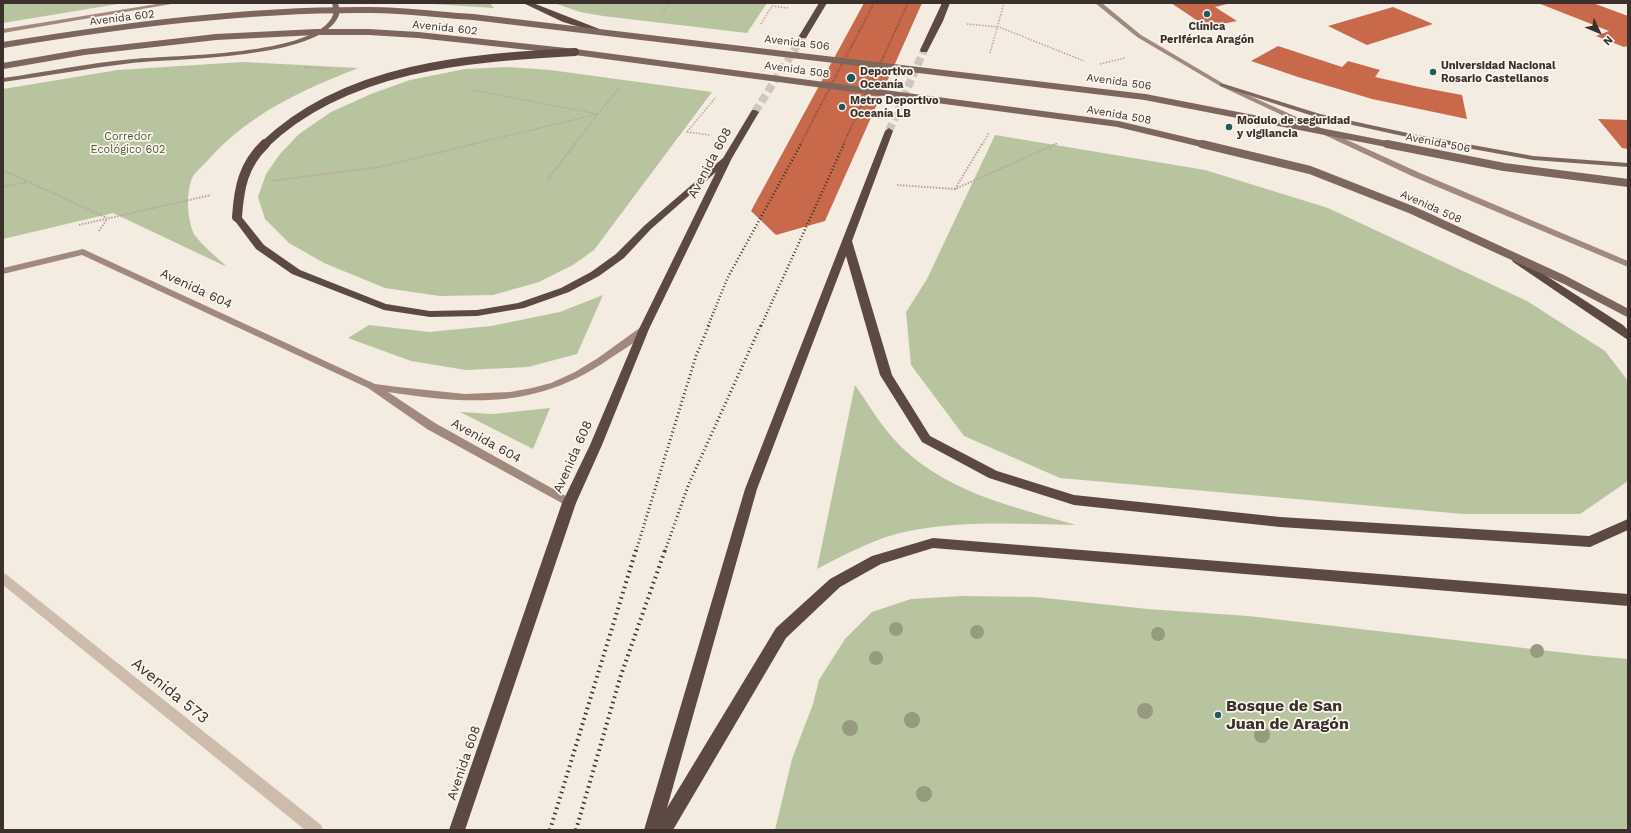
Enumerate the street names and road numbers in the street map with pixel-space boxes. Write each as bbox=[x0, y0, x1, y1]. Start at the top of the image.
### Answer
street label: Avenida 602 bbox=[89, 7, 155, 29]
street label: Avenida 602 bbox=[412, 18, 478, 38]
street label: Avenida 506 bbox=[764, 32, 830, 54]
street label: Avenida 508 bbox=[764, 59, 830, 81]
street label: Avenida 506 bbox=[1086, 71, 1152, 93]
street label: Avenida 508 bbox=[1086, 103, 1152, 127]
street label: Avenida 608 bbox=[685, 125, 735, 201]
street label: Avenida 506 bbox=[1405, 130, 1471, 156]
street label: Avenida 508 bbox=[1398, 188, 1464, 226]
street label: Avenida 604 bbox=[157, 265, 235, 313]
street label: Avenida 604 bbox=[448, 415, 524, 467]
street label: Avenida 608 bbox=[550, 418, 596, 496]
street label: Avenida 573 bbox=[127, 654, 213, 728]
street label: Avenida 608 bbox=[444, 724, 484, 802]

